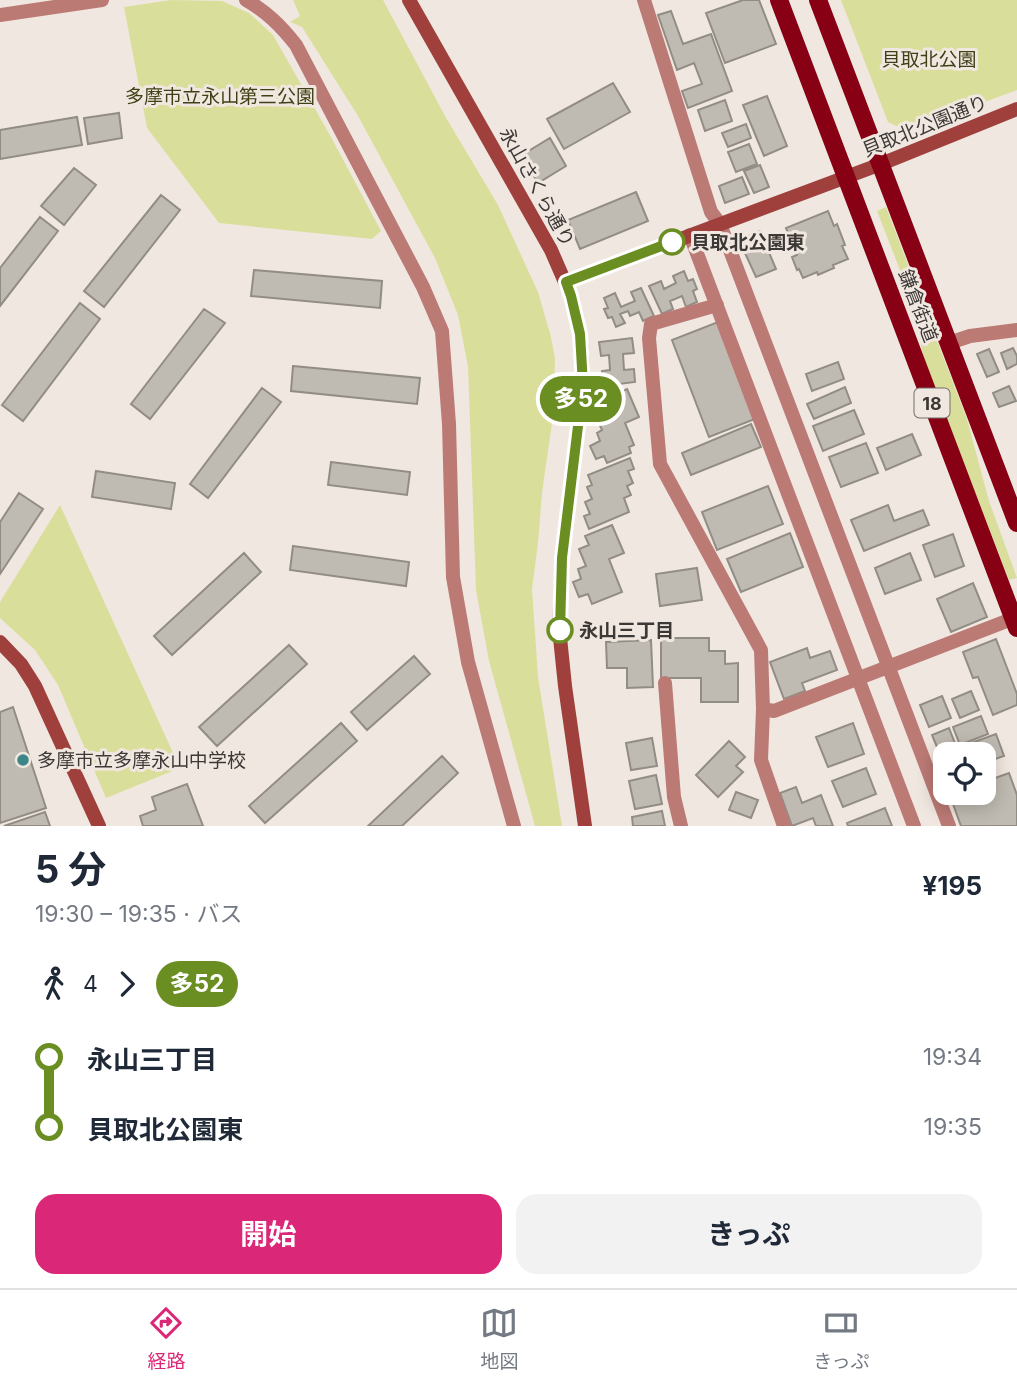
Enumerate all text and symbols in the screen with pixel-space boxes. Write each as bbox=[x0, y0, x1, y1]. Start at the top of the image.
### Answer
park label: 貝取北公園 bbox=[881, 48, 977, 71]
park label: 多摩市立永山第三公園 bbox=[125, 85, 315, 108]
street label: 貝取北公園通り bbox=[859, 90, 991, 162]
street label: 永山さくら通り bbox=[495, 123, 579, 251]
marker: 貝取北公園東 bbox=[659, 229, 685, 255]
place label: 貝取北公園東 bbox=[691, 231, 805, 254]
street label: 鎌倉街道 bbox=[894, 266, 942, 346]
line badge: 多52 bbox=[541, 376, 621, 422]
text: 多52 bbox=[554, 384, 608, 413]
road number: 18 bbox=[914, 388, 950, 418]
marker: 永山三丁目 bbox=[547, 617, 573, 643]
place label: 永山三丁目 bbox=[579, 619, 674, 642]
map controls bbox=[933, 742, 996, 805]
button: locate bbox=[933, 742, 996, 805]
place label: 多摩市立多摩永山中学校 bbox=[37, 749, 246, 772]
marker: 多摩市立多摩永山中学校 bbox=[15, 752, 31, 768]
text: 5 分 bbox=[35, 846, 106, 892]
text: ¥195 bbox=[922, 870, 982, 901]
text: 19:30 – 19:35 · バス bbox=[35, 900, 242, 928]
icon: walk bbox=[35, 965, 73, 1003]
icon: forward bbox=[108, 965, 146, 1003]
text: 多52 bbox=[170, 969, 224, 998]
text: 4 bbox=[83, 970, 98, 998]
text: 19:34 bbox=[923, 1043, 982, 1071]
text: 永山三丁目 bbox=[87, 1044, 217, 1075]
text: 19:35 bbox=[924, 1113, 982, 1141]
text: 貝取北公園東 bbox=[87, 1114, 243, 1145]
button: 開始 bbox=[35, 1194, 502, 1274]
button: きっぷ bbox=[516, 1194, 982, 1274]
tab: 経路 bbox=[147, 1304, 185, 1373]
tab: 地図 bbox=[480, 1304, 518, 1373]
tab: きっぷ bbox=[813, 1304, 870, 1373]

